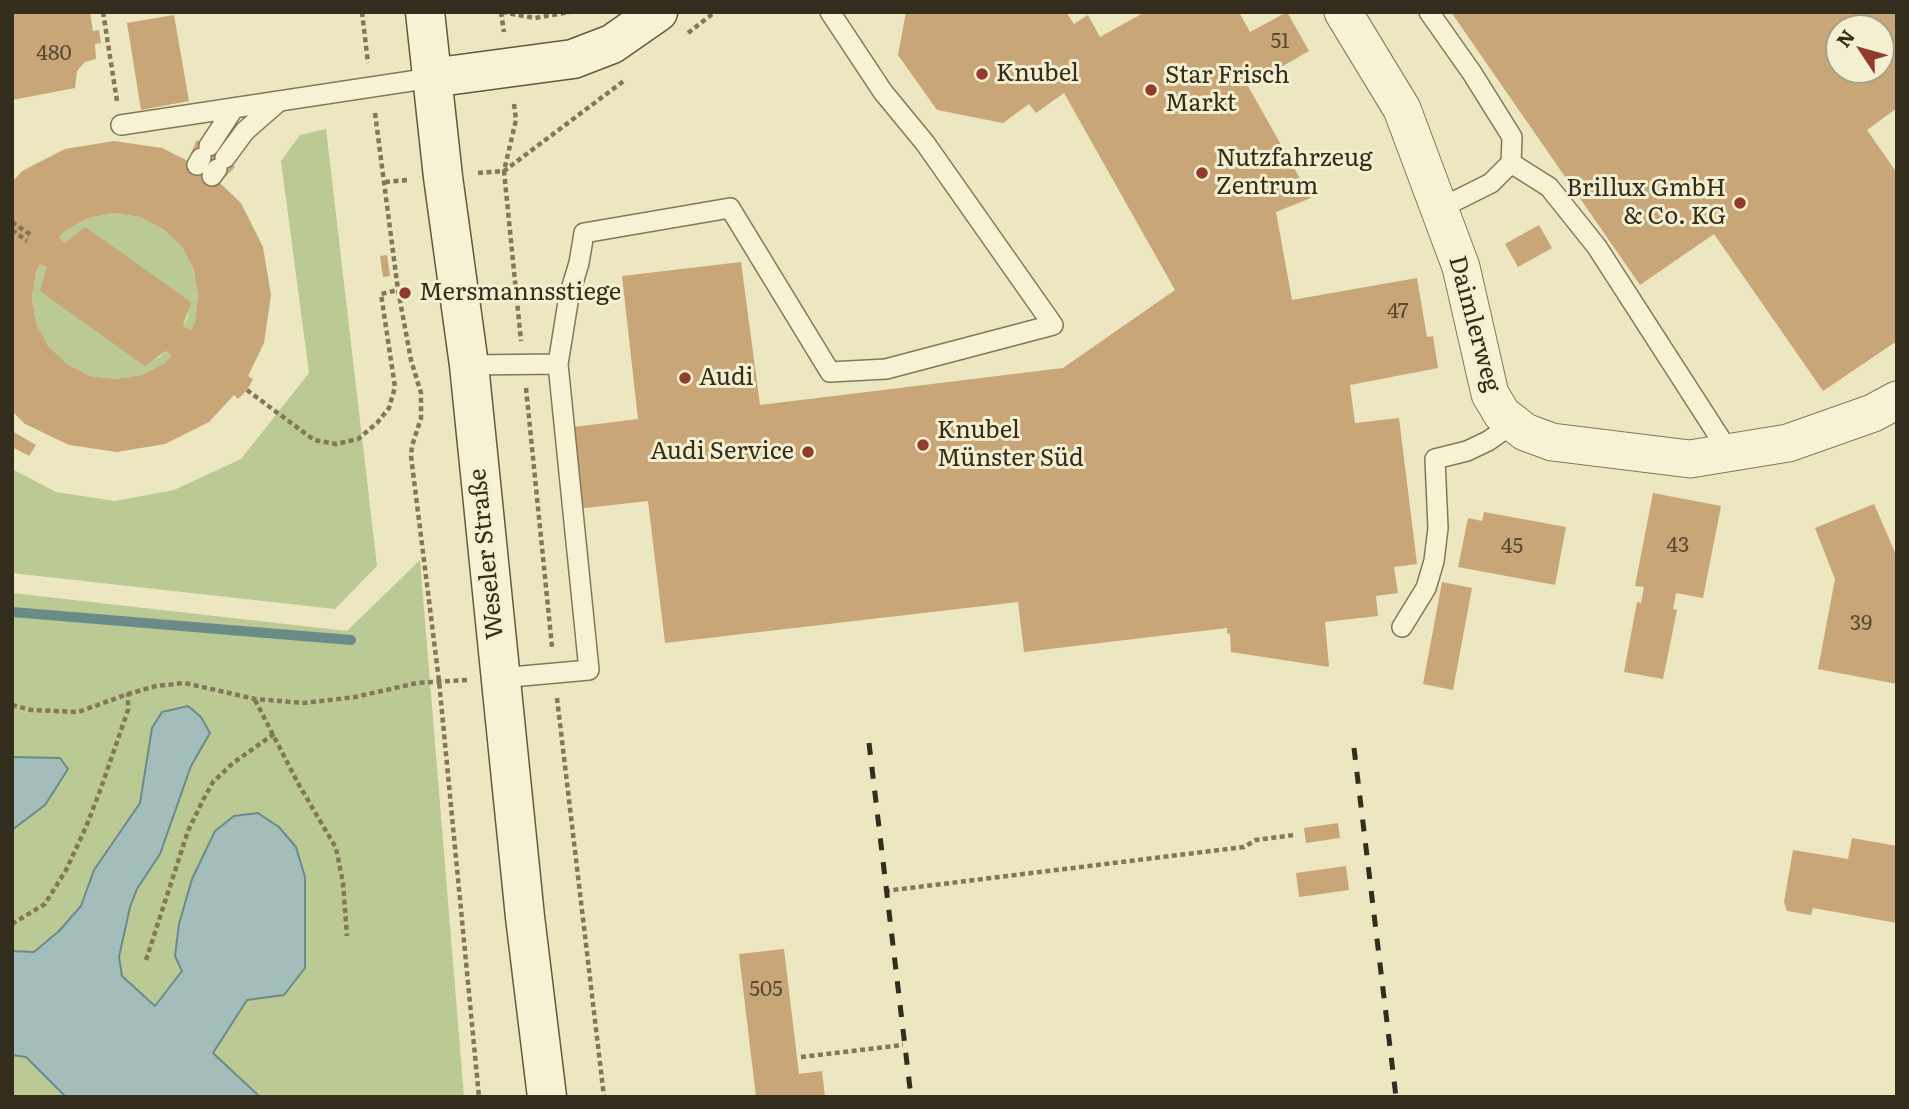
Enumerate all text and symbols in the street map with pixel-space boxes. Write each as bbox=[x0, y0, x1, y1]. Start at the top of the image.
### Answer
north arrow bbox=[1825, 14, 1895, 84]
text: N bbox=[1829, 23, 1861, 53]
house number: 51 bbox=[1270, 29, 1290, 55]
house number: 480 bbox=[36, 41, 72, 67]
place label: Knubel bbox=[996, 60, 1079, 88]
place label: Star Frisch Markt bbox=[1165, 62, 1290, 118]
marker: Knubel bbox=[974, 66, 990, 82]
marker: Star Frisch Markt bbox=[1143, 82, 1159, 98]
place label: Nutzfahrzeug Zentrum bbox=[1216, 145, 1373, 201]
marker: Nutzfahrzeug Zentrum bbox=[1194, 165, 1210, 181]
place label: Brillux GmbH & Co. KG bbox=[1566, 175, 1726, 231]
marker: Brillux GmbH & Co. KG bbox=[1732, 195, 1748, 211]
street label: Daimlerweg bbox=[1442, 253, 1506, 395]
place label: Mersmannsstiege bbox=[419, 279, 621, 307]
marker: Mersmannsstiege bbox=[397, 285, 413, 301]
house number: 47 bbox=[1387, 299, 1409, 325]
place label: Audi bbox=[699, 364, 754, 392]
marker: Audi bbox=[677, 370, 693, 386]
place label: Knubel Münster Süd bbox=[937, 417, 1084, 473]
marker: Knubel Münster Süd bbox=[915, 437, 931, 453]
place label: Audi Service bbox=[650, 438, 794, 466]
marker: Audi Service bbox=[800, 444, 816, 460]
street label: Weseler Straße bbox=[464, 467, 510, 641]
house number: 43 bbox=[1667, 533, 1689, 559]
house number: 45 bbox=[1501, 534, 1523, 560]
house number: 39 bbox=[1850, 611, 1872, 637]
house number: 505 bbox=[749, 977, 783, 1003]

